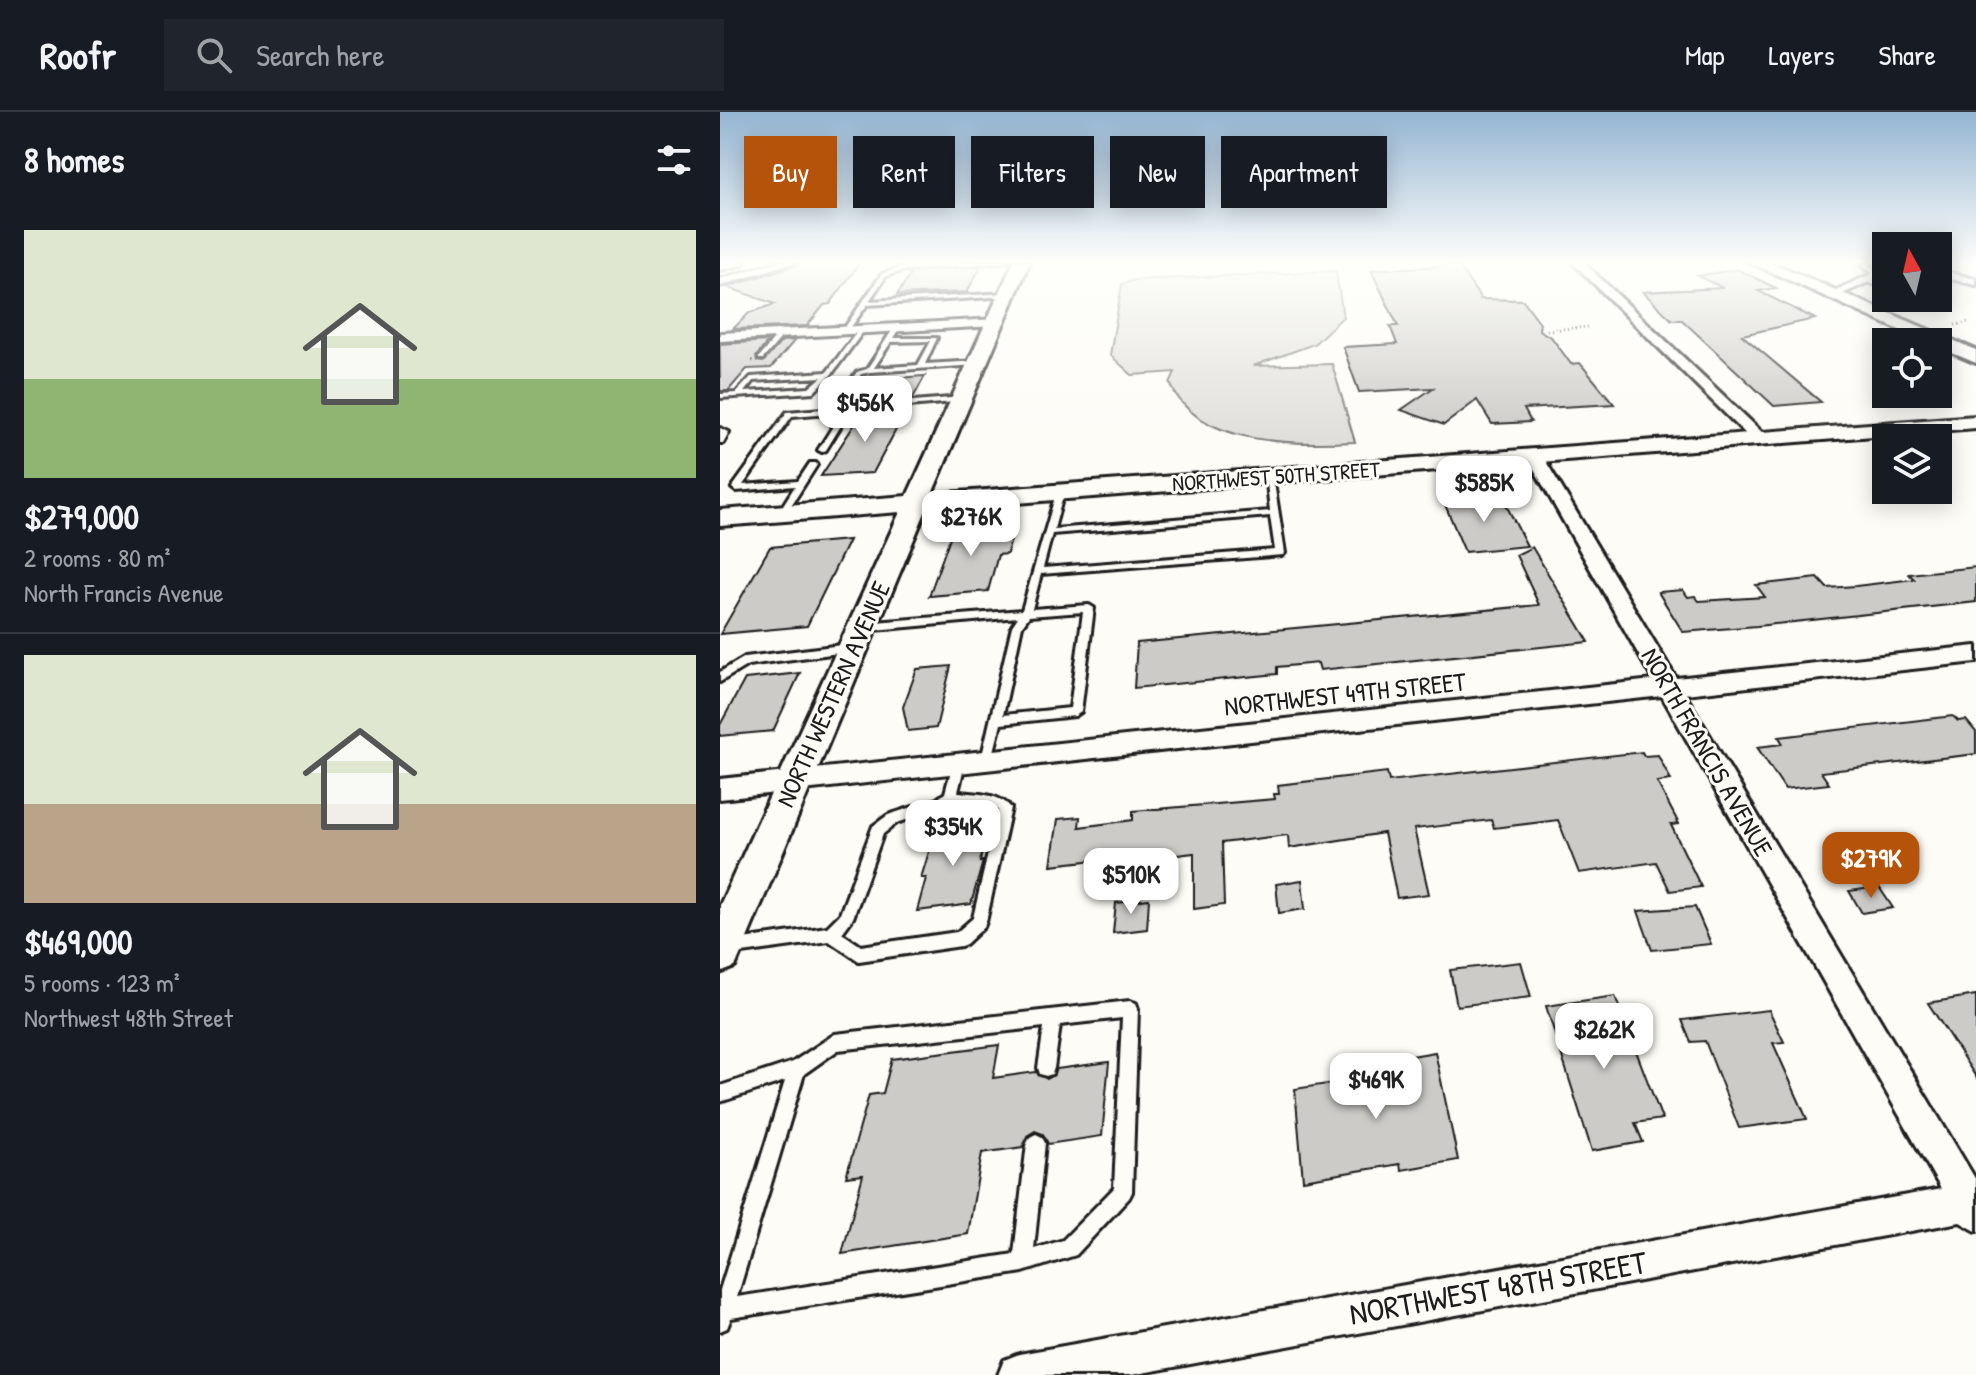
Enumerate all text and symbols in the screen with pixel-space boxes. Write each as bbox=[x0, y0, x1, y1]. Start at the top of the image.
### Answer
search box bbox=[164, 19, 724, 91]
text: Roofr bbox=[40, 29, 116, 81]
icon: search bbox=[192, 33, 236, 77]
text: Search here bbox=[256, 35, 384, 75]
text: Map bbox=[1685, 36, 1725, 74]
text: Layers bbox=[1769, 36, 1834, 74]
text: Share bbox=[1878, 36, 1936, 74]
chip: Buy bbox=[744, 136, 837, 208]
chip: Rent bbox=[853, 136, 955, 208]
chip: Filters bbox=[971, 136, 1094, 208]
chip: New bbox=[1110, 136, 1205, 208]
chip: Apartment bbox=[1221, 136, 1387, 208]
text: 8 homes bbox=[24, 137, 124, 183]
icon: filters bbox=[652, 138, 696, 182]
north arrow bbox=[1872, 232, 1952, 312]
map controls bbox=[1872, 232, 1952, 504]
icon: home bbox=[288, 282, 432, 426]
button: locate bbox=[1872, 328, 1952, 408]
pin: $456K bbox=[809, 376, 921, 444]
text: $456K bbox=[836, 384, 894, 419]
button: layers bbox=[1872, 424, 1952, 504]
street label: NORTHWEST 50TH STREET bbox=[1171, 454, 1382, 498]
pin: $585K bbox=[1428, 456, 1540, 524]
text: $585K bbox=[1454, 464, 1514, 499]
pin: $276K bbox=[915, 490, 1027, 558]
text: $279,000 bbox=[24, 494, 139, 540]
text: $276K bbox=[940, 498, 1002, 533]
text: 2 rooms · 80 m² bbox=[24, 540, 171, 575]
text: North Francis Avenue bbox=[24, 575, 224, 610]
street label: NORTH WESTERN AVENUE bbox=[767, 575, 898, 812]
street label: NORTH FRANCIS AVENUE bbox=[1633, 641, 1782, 863]
street label: NORTHWEST 49TH STREET bbox=[1222, 663, 1468, 724]
icon: home bbox=[288, 707, 432, 851]
pin: $354K bbox=[897, 800, 1009, 868]
text: $354K bbox=[923, 808, 983, 843]
pin: $279K bbox=[1815, 832, 1927, 900]
text: $279K bbox=[1840, 840, 1902, 875]
pin: $510K bbox=[1075, 848, 1187, 916]
text: $510K bbox=[1102, 856, 1160, 891]
text: $469,000 bbox=[24, 919, 133, 965]
text: 5 rooms · 123 m² bbox=[24, 965, 180, 1000]
text: Northwest 48th Street bbox=[24, 1000, 233, 1035]
pin: $262K bbox=[1548, 1003, 1660, 1071]
text: $262K bbox=[1573, 1011, 1635, 1046]
pin: $469K bbox=[1320, 1053, 1432, 1121]
text: $469K bbox=[1348, 1061, 1404, 1096]
street label: NORTHWEST 48TH STREET bbox=[1346, 1240, 1651, 1335]

